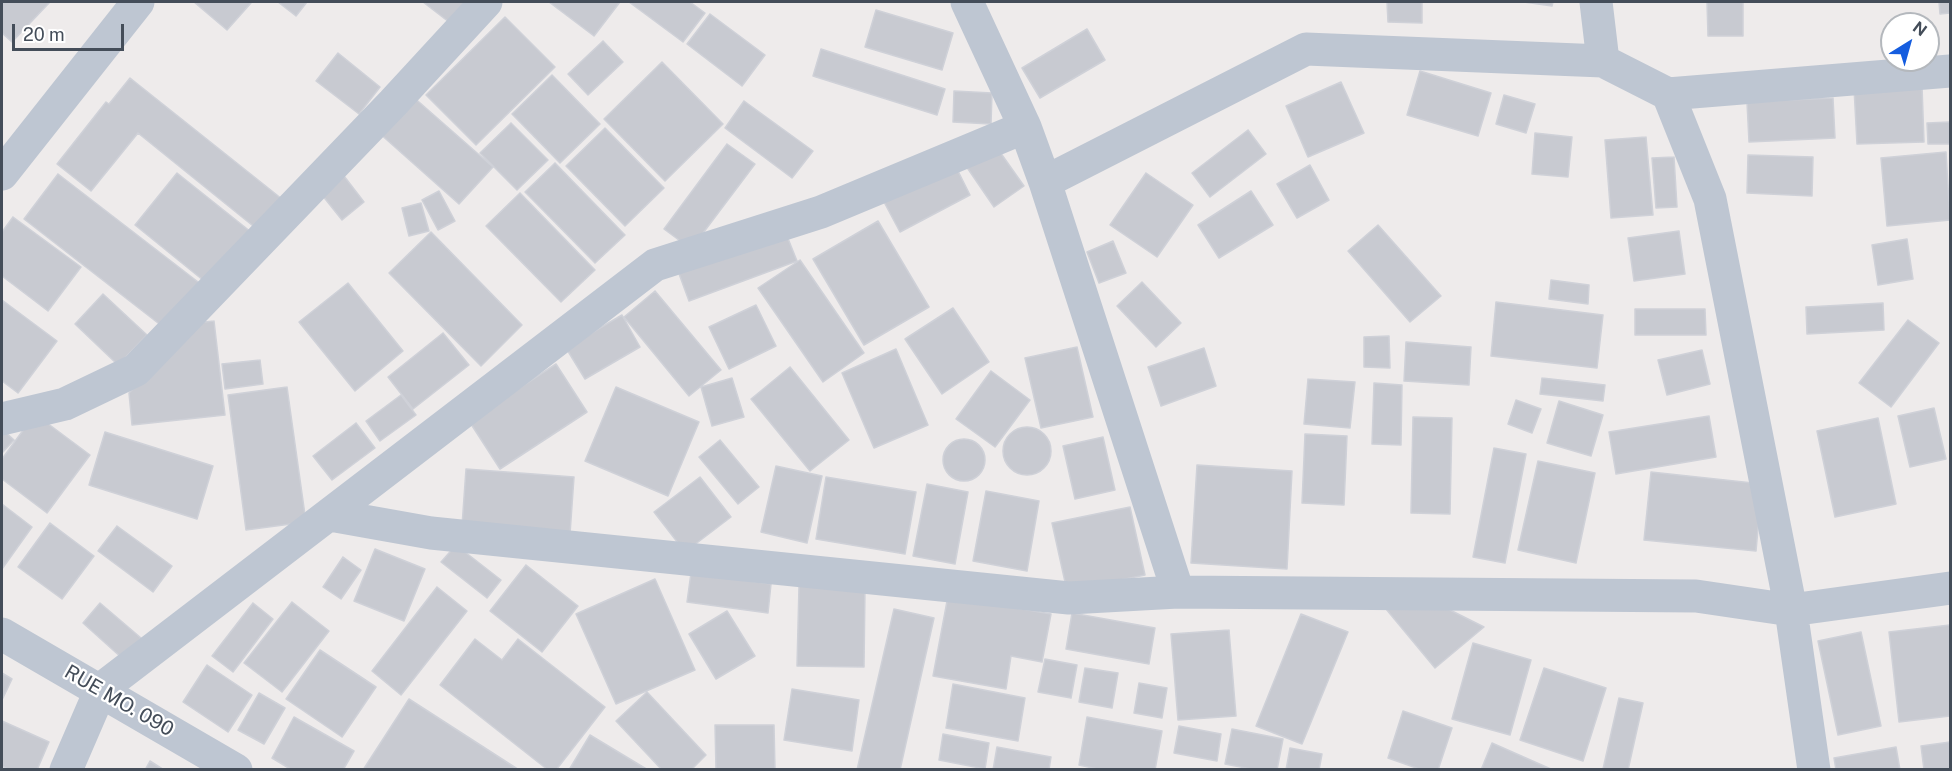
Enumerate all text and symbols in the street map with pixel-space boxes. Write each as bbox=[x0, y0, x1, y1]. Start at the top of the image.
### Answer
scale bar bbox=[15, 12, 128, 50]
north arrow bbox=[1880, 12, 1940, 72]
text: N bbox=[1909, 17, 1931, 40]
text: 20 m bbox=[23, 24, 65, 45]
street label: RUE MO. 090 bbox=[60, 660, 178, 742]

